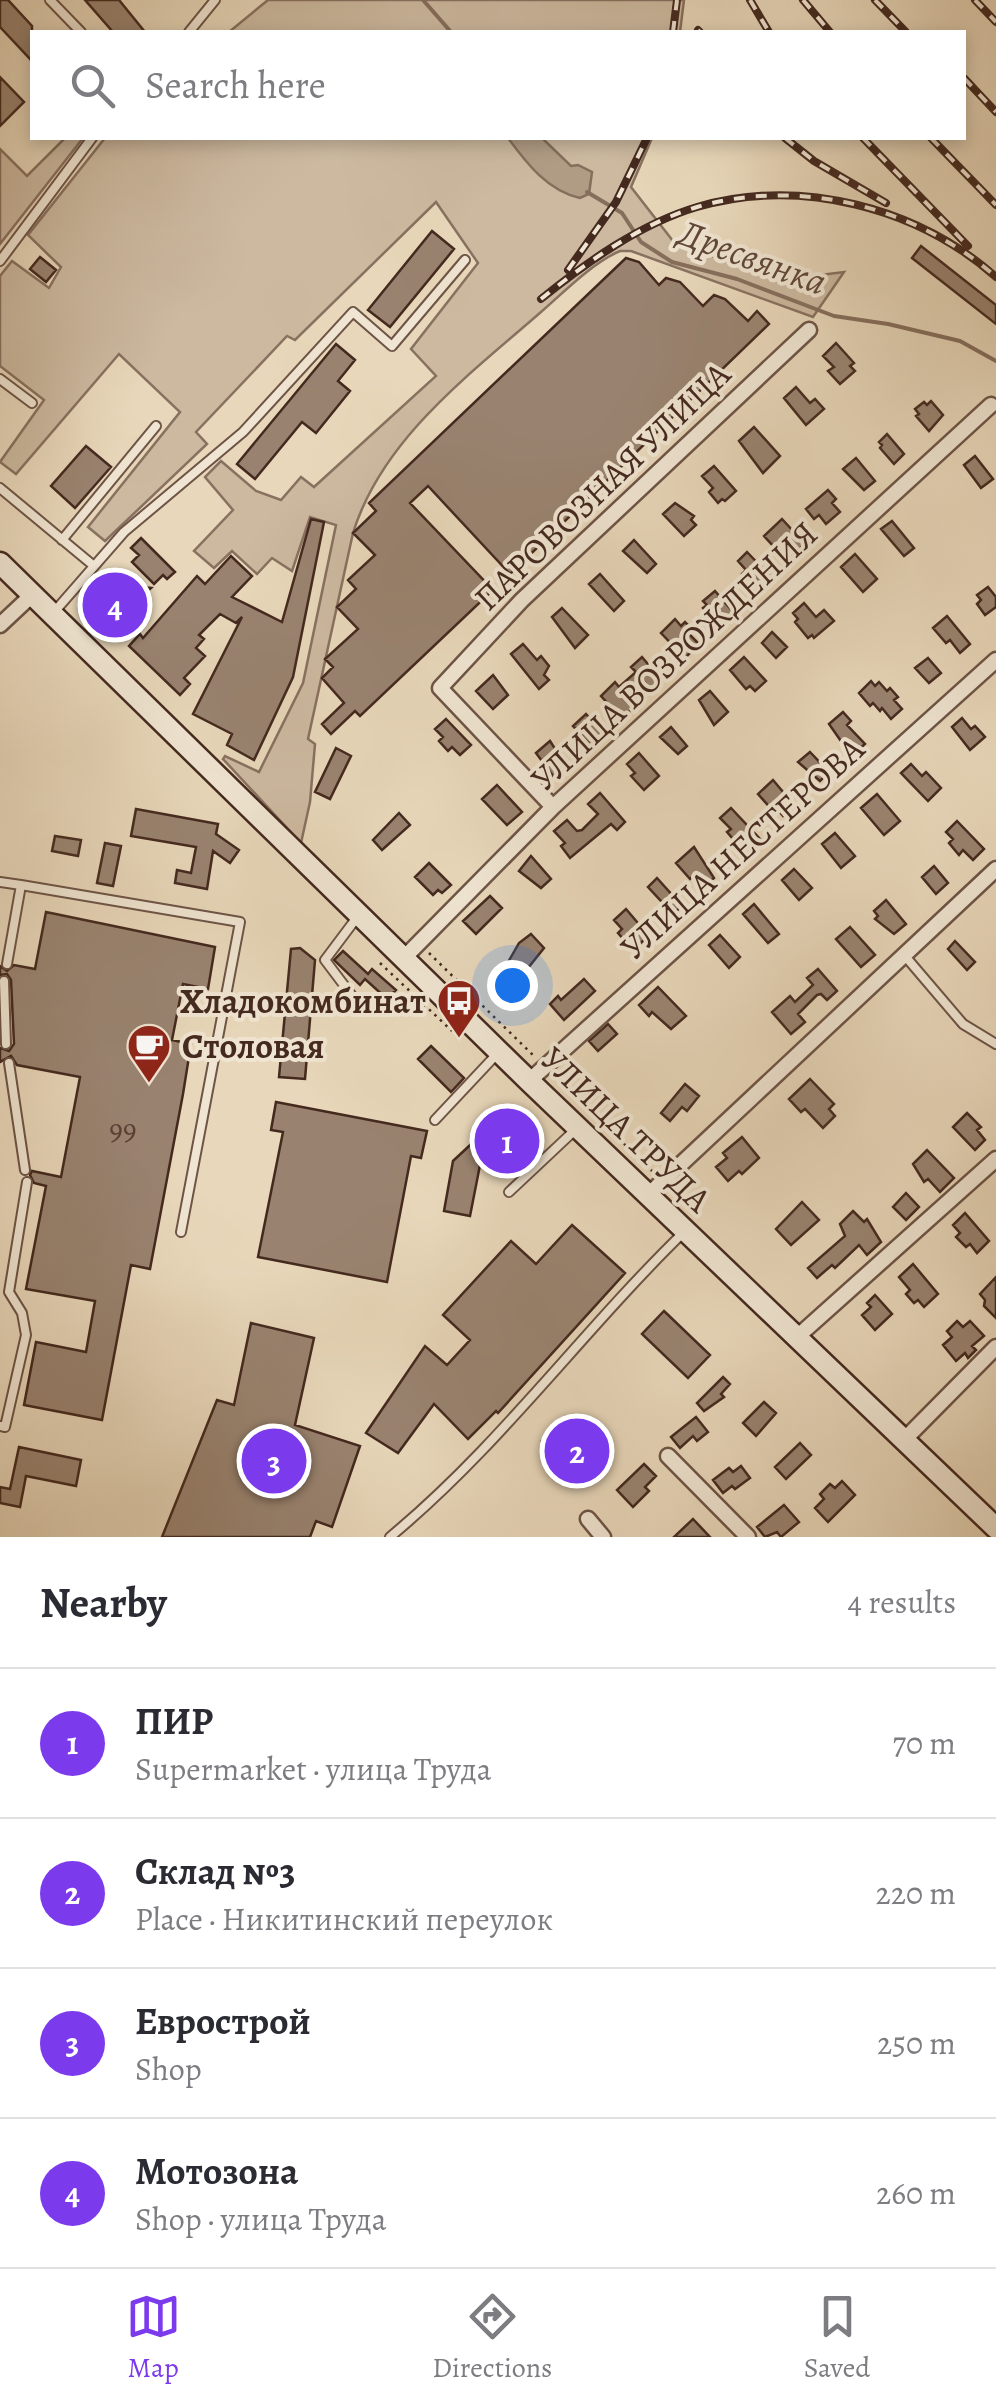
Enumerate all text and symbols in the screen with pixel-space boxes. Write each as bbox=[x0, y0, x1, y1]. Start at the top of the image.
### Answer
search box bbox=[30, 30, 966, 140]
icon: search bbox=[65, 58, 120, 113]
text: Search here bbox=[145, 59, 326, 111]
water label: Дресвянка bbox=[669, 205, 834, 308]
street label: ПАРОВОЗНАЯ УЛИЦА bbox=[463, 350, 741, 621]
street label: УЛИЦА ВОЗРОЖДЕНИЯ bbox=[520, 510, 828, 802]
pin: 4 bbox=[82, 568, 148, 642]
street label: УЛИЦА НЕСТЕРОВА bbox=[610, 725, 875, 971]
your location bbox=[487, 960, 538, 1011]
place label: Хладокомбинат bbox=[180, 977, 426, 1025]
bus stop icon: Хладокомбинат bbox=[436, 978, 482, 1039]
place label: Столовая bbox=[182, 1022, 324, 1070]
cafe icon: Столовая bbox=[126, 1023, 172, 1084]
street label: УЛИЦА ТРУДА bbox=[530, 1035, 722, 1223]
pin: 1 bbox=[474, 1104, 540, 1178]
house number: 99 bbox=[109, 1110, 137, 1150]
pin: 2 bbox=[544, 1414, 610, 1488]
pin: 3 bbox=[242, 1424, 306, 1498]
text: Nearby bbox=[40, 1574, 167, 1631]
text: 4 results bbox=[847, 1580, 956, 1624]
text: ПИР bbox=[135, 1695, 213, 1747]
text: 1 bbox=[67, 1721, 78, 1765]
text: 70 m bbox=[893, 1721, 956, 1765]
text: Supermarket · улица Труда bbox=[135, 1747, 492, 1791]
text: Склад №3 bbox=[135, 1845, 296, 1897]
text: 2 bbox=[65, 1871, 80, 1915]
text: 220 m bbox=[876, 1871, 956, 1915]
text: Place · Никитинский переулок bbox=[135, 1897, 553, 1941]
text: Еврострой bbox=[135, 1995, 311, 2047]
text: 3 bbox=[66, 2021, 79, 2065]
text: 250 m bbox=[877, 2021, 956, 2065]
text: Shop bbox=[135, 2047, 202, 2091]
text: Мотозона bbox=[135, 2145, 298, 2197]
text: 4 bbox=[65, 2171, 80, 2215]
text: 260 m bbox=[876, 2171, 956, 2215]
text: Shop · улица Труда bbox=[135, 2197, 386, 2241]
tab: Map bbox=[126, 2289, 181, 2387]
tab: Directions bbox=[432, 2289, 552, 2387]
tab: Saved bbox=[804, 2289, 870, 2387]

